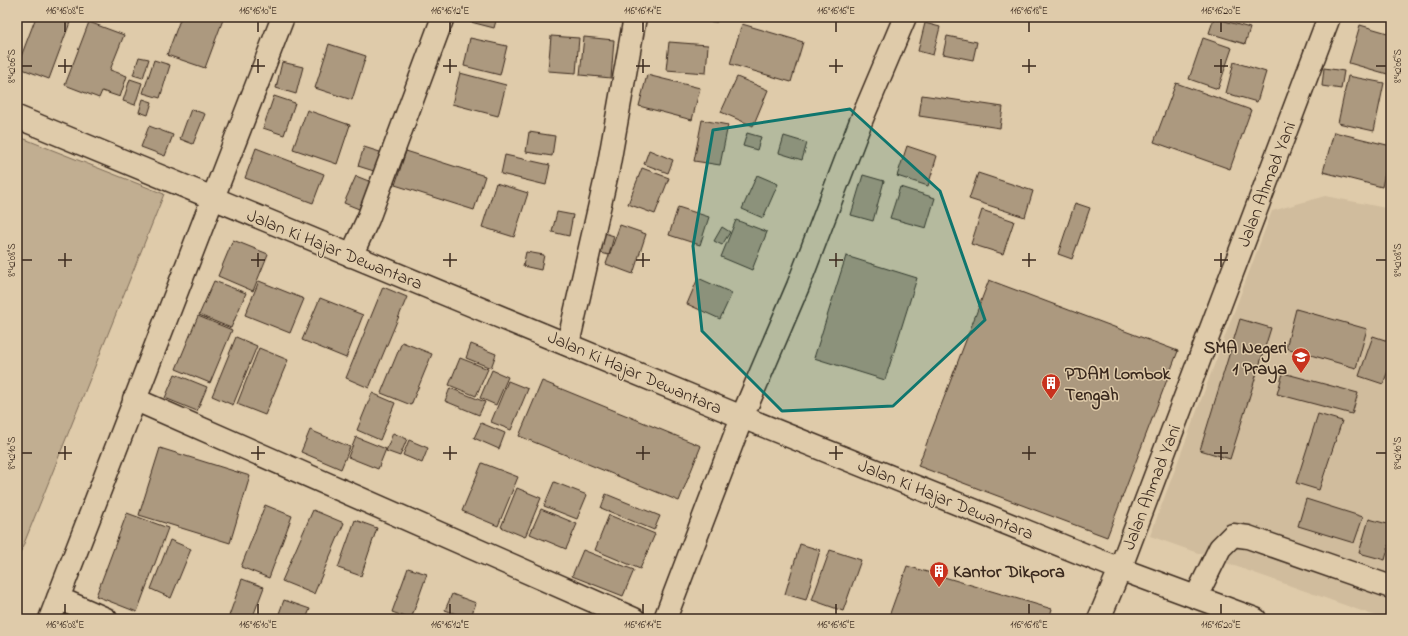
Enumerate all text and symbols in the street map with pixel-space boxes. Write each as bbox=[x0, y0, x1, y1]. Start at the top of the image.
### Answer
text: 116°16'08"E bbox=[46, 4, 84, 19]
text: 116°16'10"E bbox=[239, 4, 277, 19]
text: 116°16'12"E bbox=[431, 4, 469, 19]
text: 116°16'14"E bbox=[624, 4, 662, 19]
text: 116°16'16"E bbox=[817, 4, 855, 19]
text: 116°16'18"E bbox=[1010, 4, 1048, 19]
text: 116°16'20"E bbox=[1201, 4, 1241, 19]
text: 8°42'06"S bbox=[5, 48, 20, 83]
text: 8°42'06"S bbox=[1391, 48, 1406, 83]
street label: Jalan Ahmad Yani bbox=[1232, 118, 1304, 251]
street label: Jalan Ki Hajar Dewantara bbox=[242, 204, 426, 298]
text: 8°42'08"S bbox=[5, 243, 20, 277]
text: 8°42'08"S bbox=[1391, 243, 1406, 277]
street label: Jalan Ki Hajar Dewantara bbox=[543, 325, 726, 422]
place label: SMA Negeri 1 Praya bbox=[1204, 336, 1287, 384]
school or university icon: SMA Negeri 1 Praya bbox=[1290, 346, 1312, 374]
place label: PDAM Lombok Tengah bbox=[1065, 362, 1171, 410]
building icon: PDAM Lombok Tengah bbox=[1040, 372, 1062, 400]
street label: Jalan Ahmad Yani bbox=[1117, 421, 1189, 554]
text: 8°42'10"S bbox=[5, 436, 20, 469]
text: 8°42'10"S bbox=[1391, 436, 1406, 469]
street label: Jalan Ki Hajar Dewantara bbox=[853, 454, 1037, 548]
building icon: Kantor Dikpora bbox=[928, 560, 950, 588]
place label: Kantor Dikpora bbox=[953, 560, 1065, 586]
text: 116°16'08"E bbox=[46, 618, 84, 633]
text: 116°16'10"E bbox=[239, 618, 277, 633]
text: 116°16'12"E bbox=[431, 618, 469, 633]
text: 116°16'14"E bbox=[624, 618, 662, 633]
text: 116°16'16"E bbox=[817, 618, 855, 633]
text: 116°16'18"E bbox=[1010, 618, 1048, 633]
text: 116°16'20"E bbox=[1201, 618, 1241, 633]

